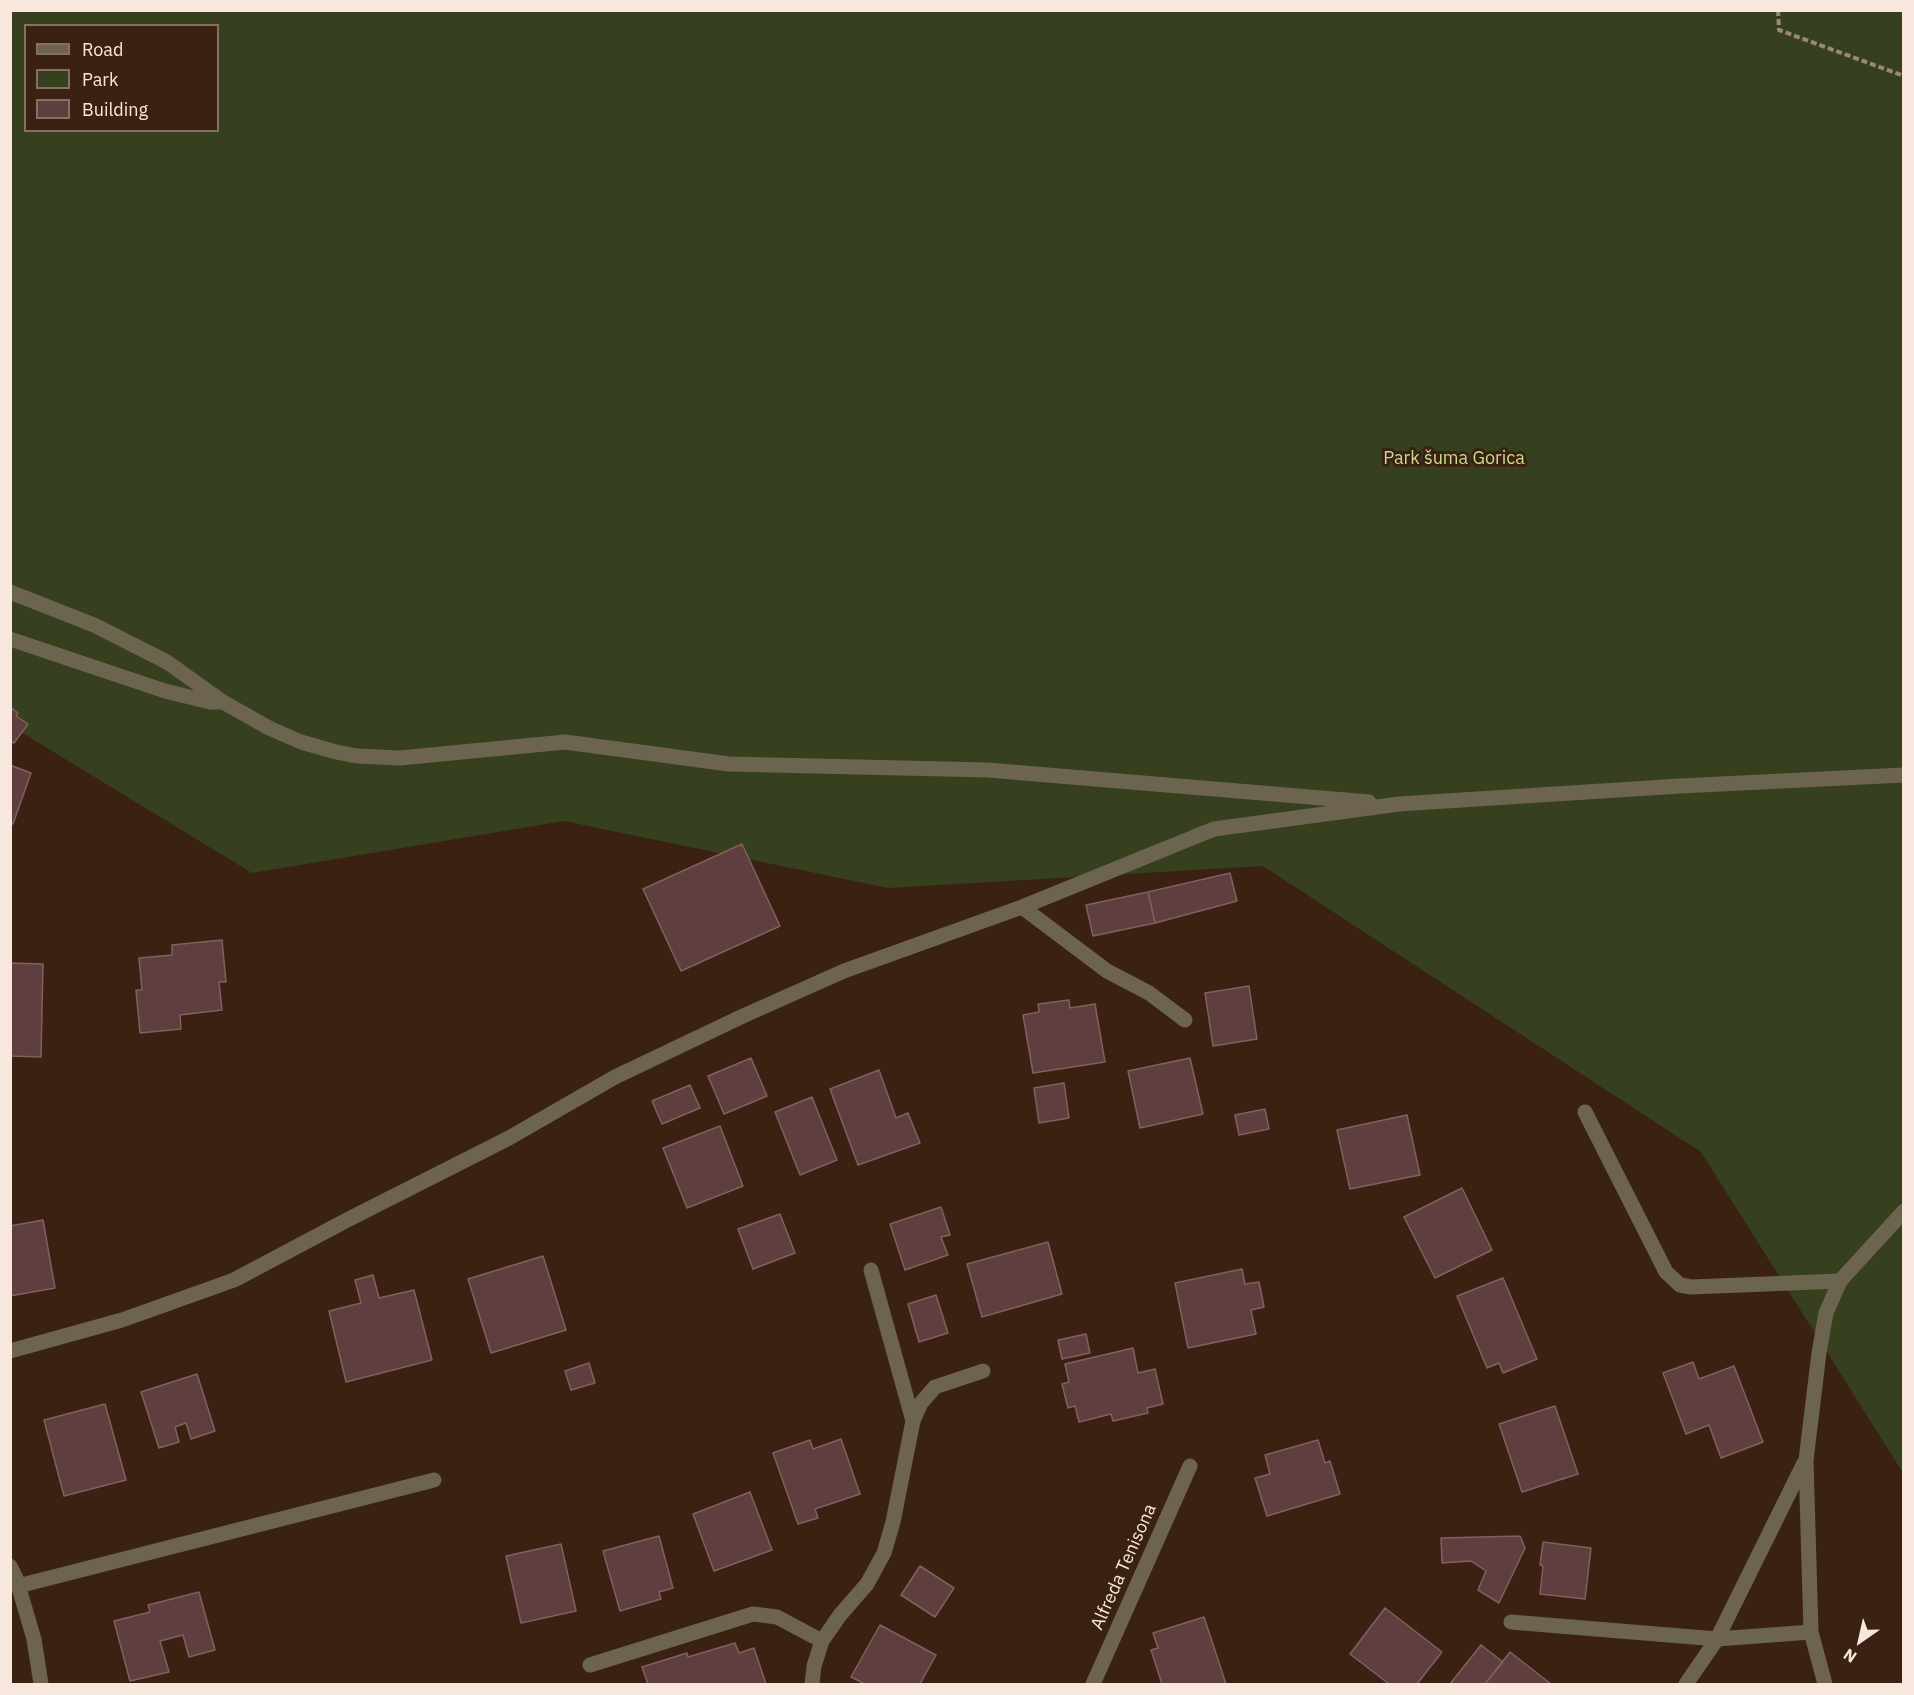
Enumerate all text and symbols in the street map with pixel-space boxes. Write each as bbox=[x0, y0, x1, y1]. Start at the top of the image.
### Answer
legend bbox=[24, 24, 219, 132]
text: Road bbox=[82, 38, 123, 61]
text: Park bbox=[82, 68, 118, 91]
text: Building bbox=[82, 98, 148, 121]
park label: Park šuma Gorica bbox=[1383, 448, 1525, 470]
street label: Alfreda Tenisona bbox=[1087, 1501, 1161, 1633]
north arrow bbox=[1830, 1611, 1890, 1671]
text: N bbox=[1840, 1644, 1860, 1667]

